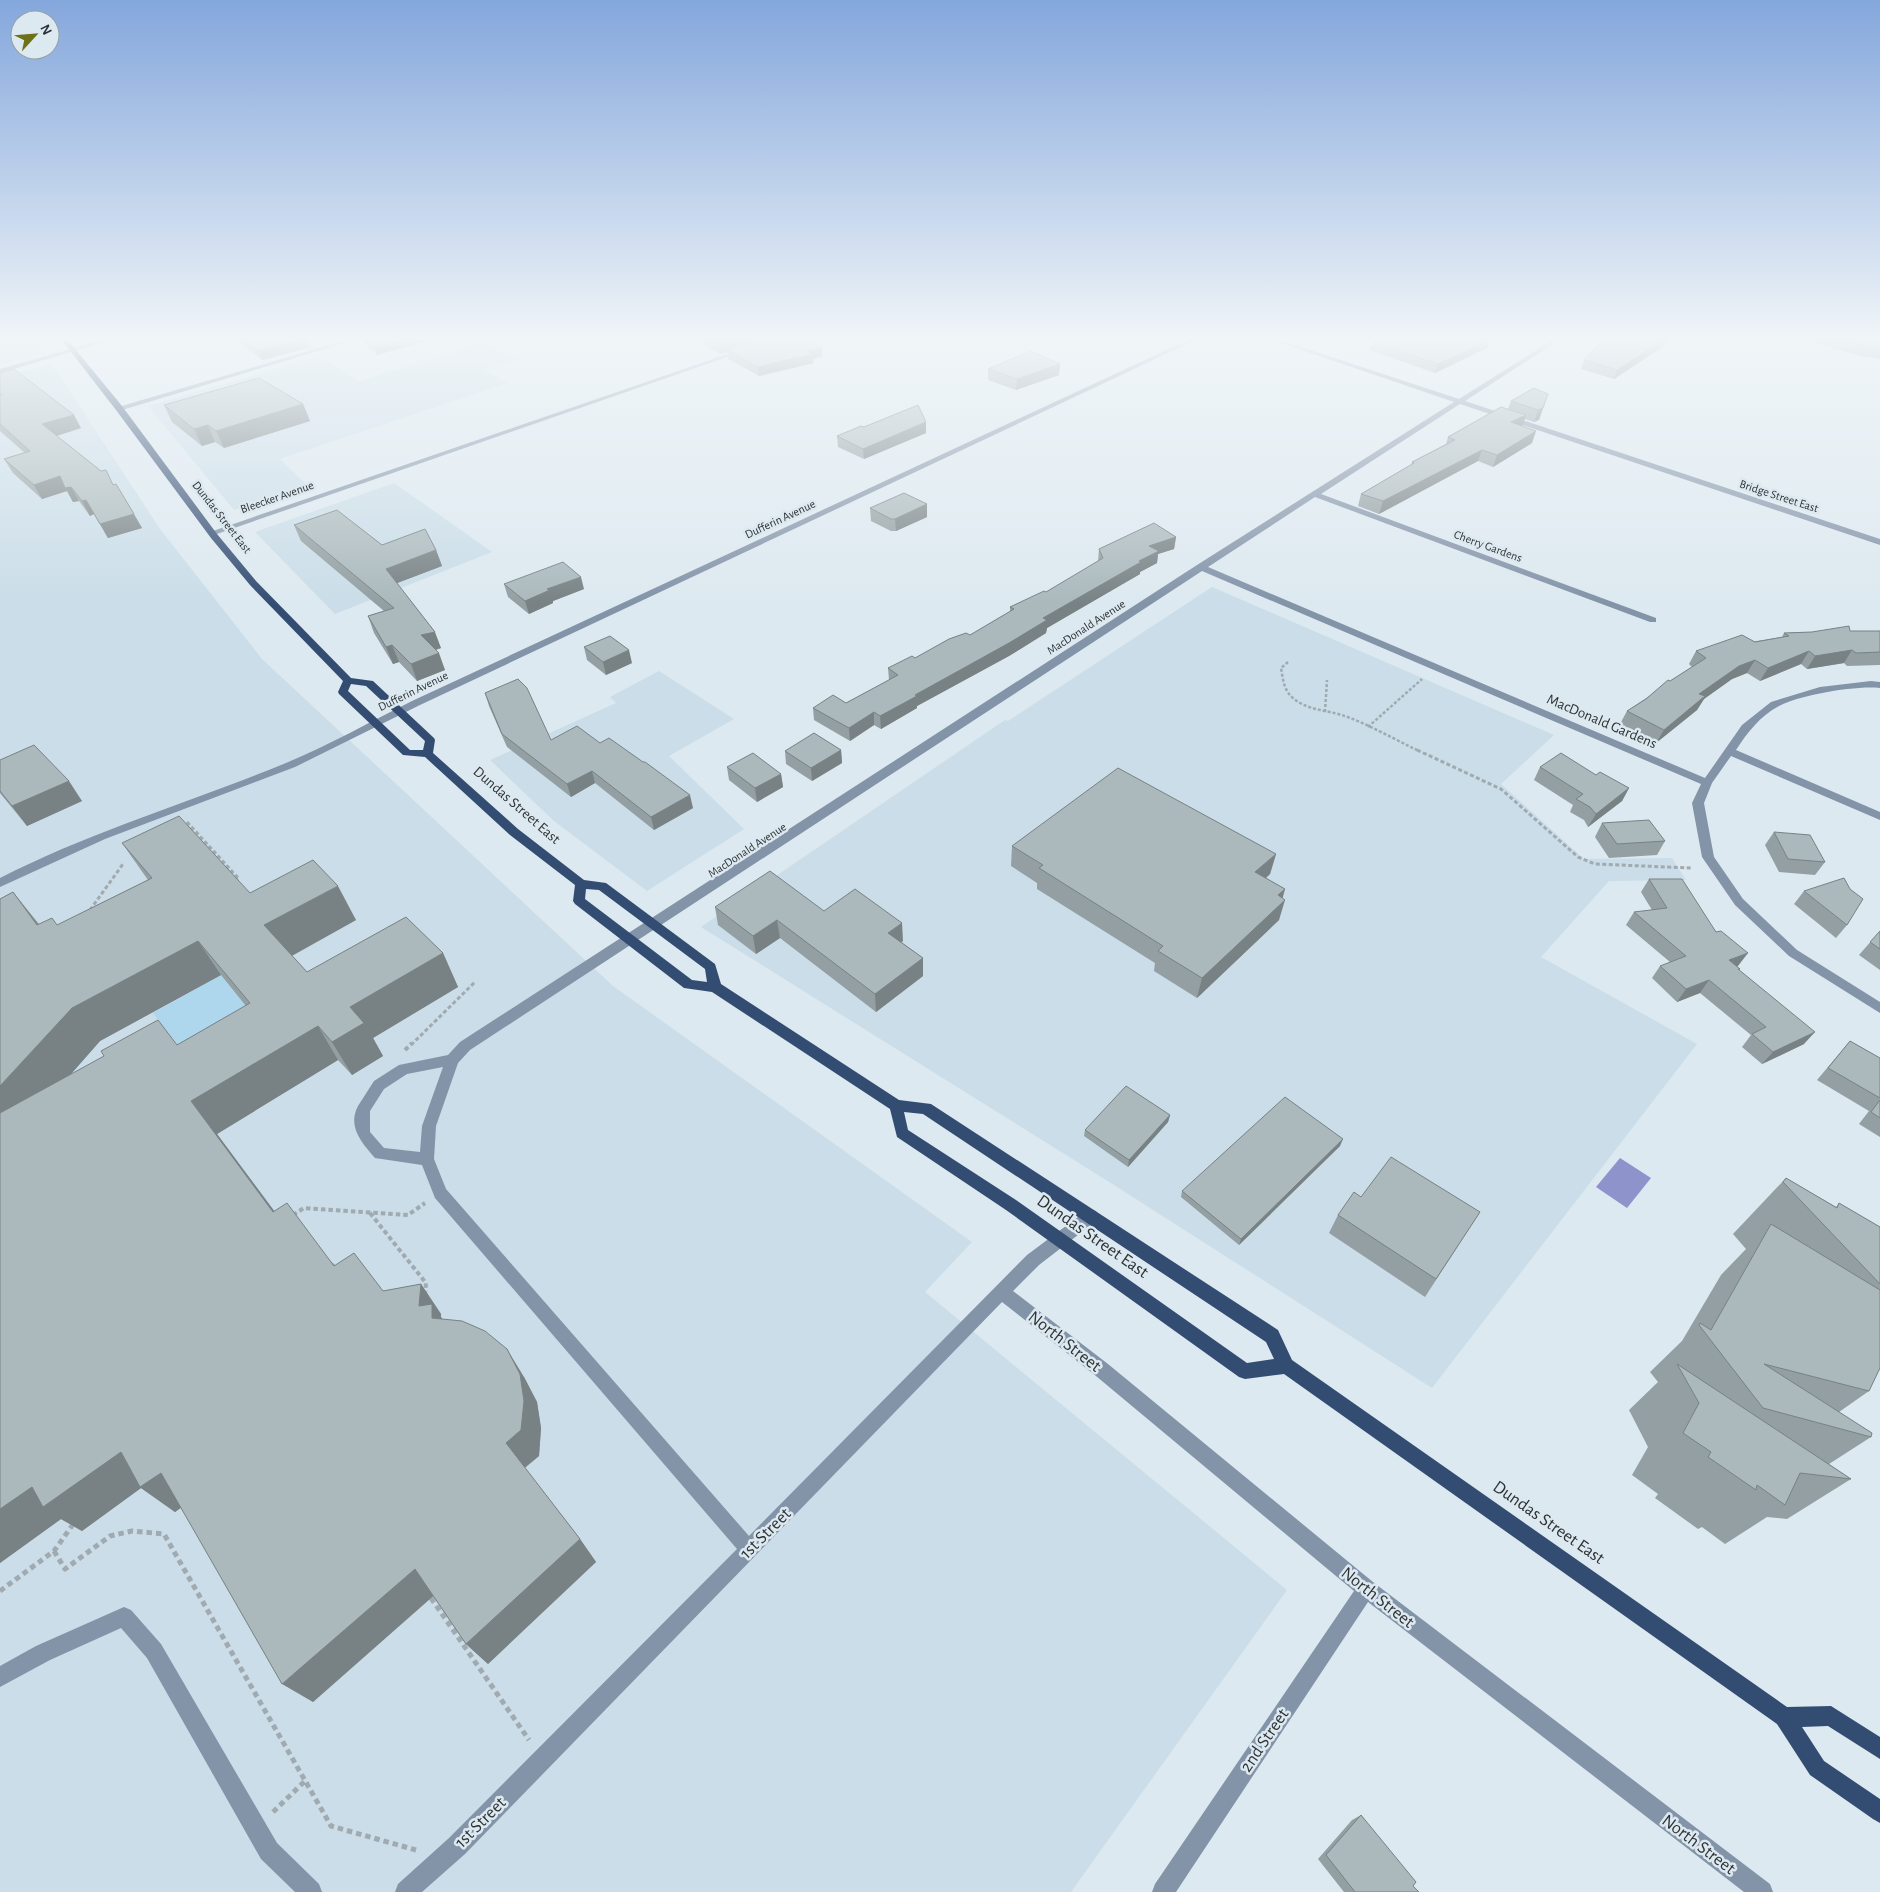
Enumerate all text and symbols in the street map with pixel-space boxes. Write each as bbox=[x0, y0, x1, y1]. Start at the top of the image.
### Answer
north arrow bbox=[10, 10, 60, 60]
text: N bbox=[37, 22, 54, 37]
street label: Bridge Street East bbox=[1738, 478, 1820, 514]
street label: Dundas Street East bbox=[190, 479, 254, 555]
street label: Bleecker Avenue bbox=[239, 479, 315, 515]
street label: Dufferin Avenue bbox=[743, 497, 817, 541]
street label: Cherry Gardens bbox=[1452, 528, 1524, 565]
street label: MacDonald Avenue bbox=[1045, 597, 1127, 657]
street label: Dufferin Avenue bbox=[376, 669, 450, 713]
street label: MacDonald Gardens bbox=[1545, 692, 1659, 751]
street label: Dundas Street East bbox=[470, 764, 563, 847]
street label: MacDonald Avenue bbox=[706, 820, 788, 880]
street label: Dundas Street East bbox=[1033, 1192, 1152, 1282]
street label: North Street bbox=[1025, 1308, 1104, 1376]
street label: Dundas Street East bbox=[1489, 1478, 1608, 1568]
street label: 1st Street bbox=[737, 1505, 795, 1563]
street label: North Street bbox=[1338, 1564, 1417, 1632]
street label: 2nd Street bbox=[1237, 1705, 1293, 1776]
street label: 1st Street bbox=[452, 1794, 510, 1852]
street label: North Street bbox=[1658, 1811, 1739, 1878]

